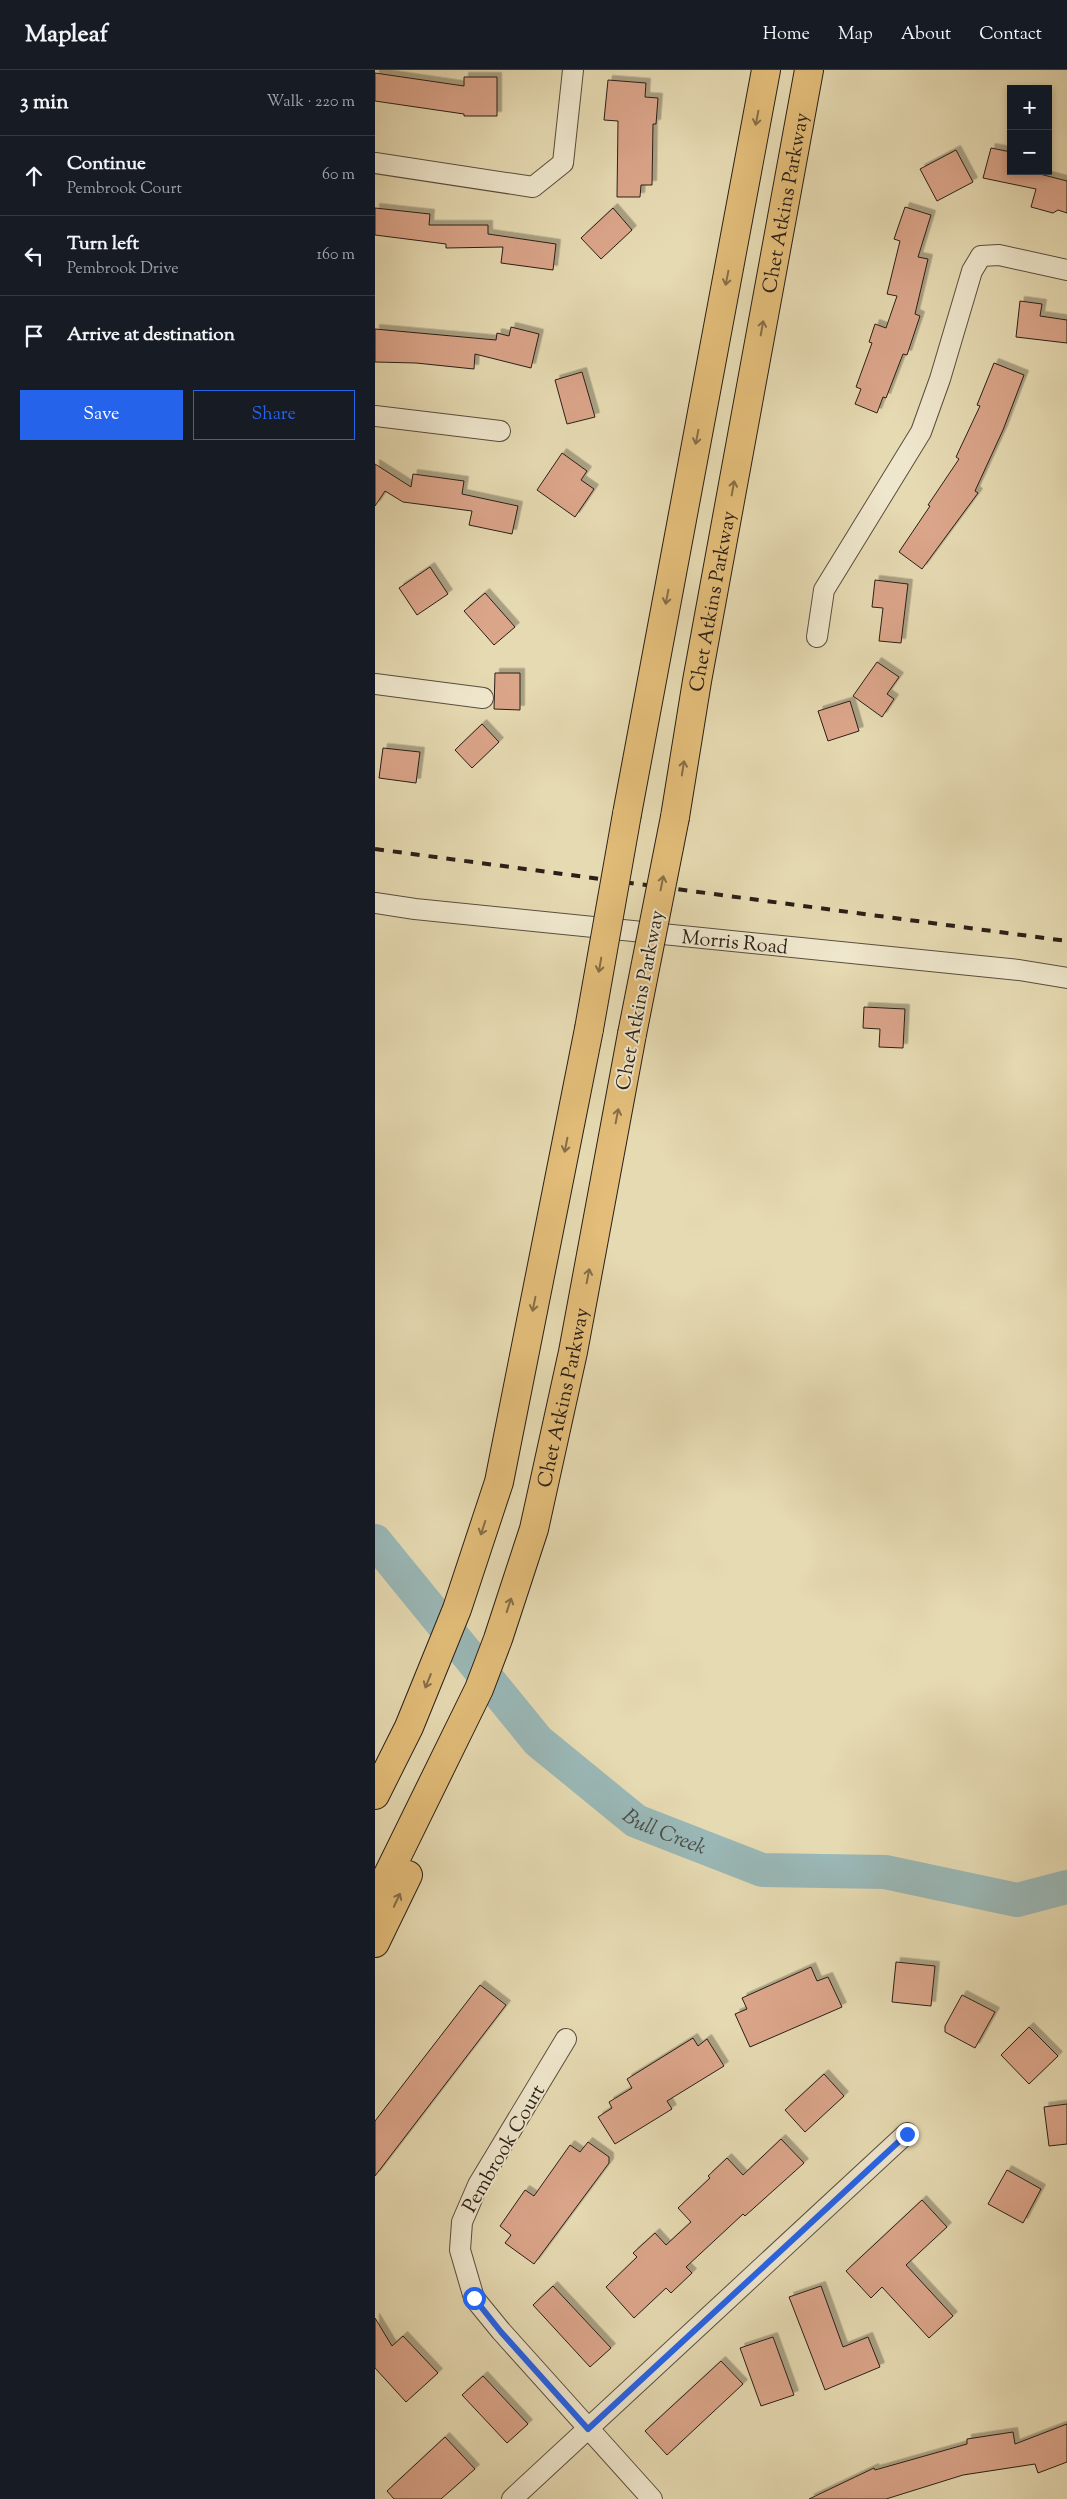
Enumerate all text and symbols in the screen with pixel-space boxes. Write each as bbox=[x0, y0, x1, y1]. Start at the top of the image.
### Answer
text: Mapleaf bbox=[25, 18, 108, 52]
text: Home bbox=[763, 22, 810, 48]
text: Map bbox=[838, 22, 873, 48]
text: About bbox=[901, 22, 951, 48]
text: Contact bbox=[979, 22, 1042, 48]
map controls bbox=[1007, 85, 1052, 175]
button: + bbox=[1007, 85, 1052, 130]
text: 3 min bbox=[20, 88, 69, 118]
text: Walk · 220 m bbox=[267, 91, 355, 114]
one-way arrow bbox=[751, 109, 761, 125]
street label: Chet Atkins Parkway bbox=[756, 110, 818, 296]
button: − bbox=[1007, 130, 1052, 175]
text: Continue bbox=[67, 151, 146, 178]
icon: ahead bbox=[20, 162, 48, 190]
text: 60 m bbox=[322, 164, 355, 187]
text: Pembrook Court bbox=[67, 178, 182, 201]
text: Turn left bbox=[67, 231, 139, 258]
icon: left bbox=[20, 242, 48, 270]
text: 160 m bbox=[317, 244, 355, 267]
text: Pembrook Drive bbox=[67, 258, 179, 281]
one-way arrow bbox=[721, 269, 731, 285]
one-way arrow bbox=[758, 320, 768, 336]
icon: arrive bbox=[20, 322, 48, 350]
text: Arrive at destination bbox=[67, 322, 235, 349]
button: Save bbox=[20, 390, 183, 440]
button: Share bbox=[193, 390, 355, 440]
one-way arrow bbox=[691, 429, 701, 445]
one-way arrow bbox=[728, 480, 738, 496]
street label: Chet Atkins Parkway bbox=[683, 509, 745, 694]
one-way arrow bbox=[662, 589, 671, 605]
one-way arrow bbox=[678, 761, 688, 777]
one-way arrow bbox=[657, 876, 667, 892]
street label: Chet Atkins Parkway bbox=[610, 908, 673, 1093]
street label: Morris Road bbox=[680, 924, 789, 964]
one-way arrow bbox=[594, 957, 604, 973]
one-way arrow bbox=[613, 1108, 623, 1124]
one-way arrow bbox=[560, 1137, 570, 1153]
one-way arrow bbox=[583, 1268, 593, 1284]
one-way arrow bbox=[529, 1296, 538, 1312]
street label: Chet Atkins Parkway bbox=[532, 1306, 598, 1491]
one-way arrow bbox=[478, 1520, 488, 1536]
one-way arrow bbox=[505, 1598, 515, 1614]
one-way arrow bbox=[423, 1673, 432, 1688]
water label: Bull Creek bbox=[615, 1802, 711, 1864]
one-way arrow bbox=[393, 1893, 402, 1908]
street label: Pembrook Court bbox=[457, 2080, 554, 2219]
route end bbox=[896, 2123, 919, 2146]
route start bbox=[463, 2287, 486, 2310]

